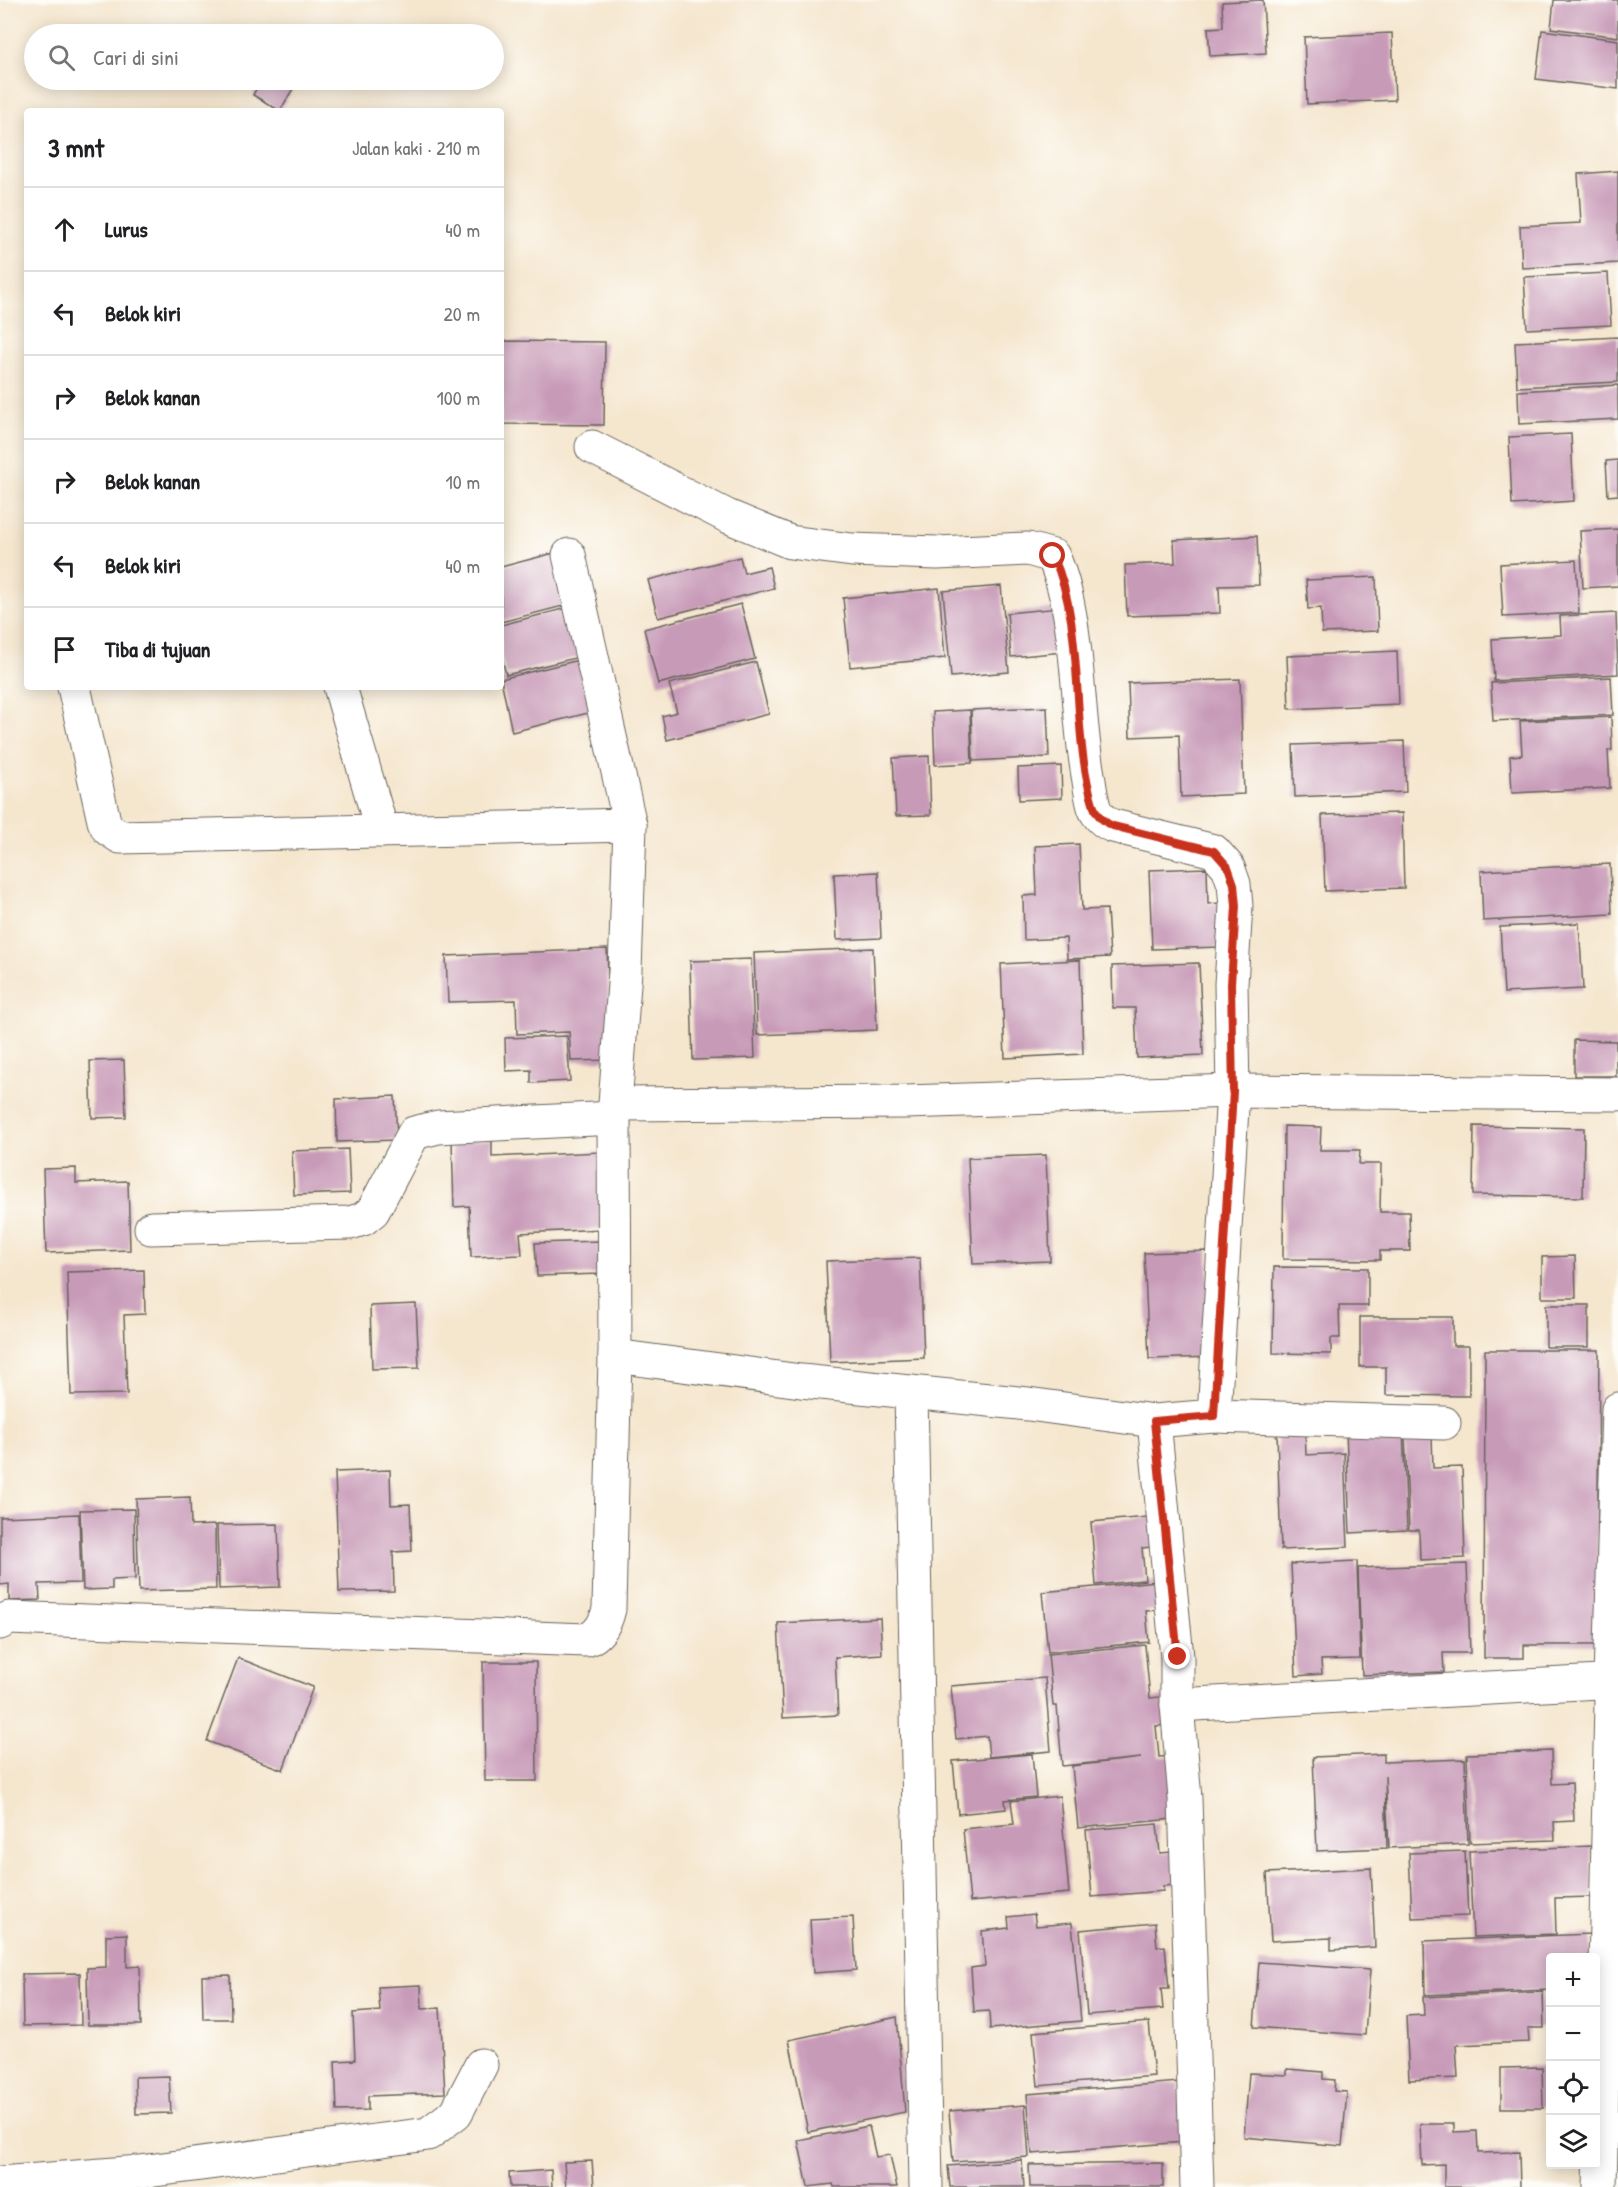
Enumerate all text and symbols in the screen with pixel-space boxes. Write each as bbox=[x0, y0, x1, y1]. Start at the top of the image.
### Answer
search box bbox=[24, 24, 504, 90]
icon: search bbox=[45, 41, 78, 74]
text: Cari di sini bbox=[93, 42, 179, 72]
text: 3 mnt bbox=[48, 130, 104, 165]
text: Jalan kaki · 210 m bbox=[352, 134, 480, 161]
icon: ahead bbox=[48, 213, 81, 246]
text: Lurus bbox=[105, 214, 148, 244]
text: 40 m bbox=[445, 216, 480, 243]
icon: left bbox=[48, 297, 81, 330]
text: Belok kiri bbox=[105, 298, 181, 328]
text: 20 m bbox=[443, 300, 480, 327]
icon: right bbox=[48, 381, 81, 414]
text: Belok kanan bbox=[105, 382, 200, 412]
text: 100 m bbox=[437, 384, 480, 411]
icon: right bbox=[48, 465, 81, 498]
text: Belok kanan bbox=[105, 466, 200, 496]
text: 10 m bbox=[446, 468, 480, 495]
route start bbox=[1039, 542, 1065, 568]
icon: left bbox=[48, 549, 81, 582]
text: Belok kiri bbox=[105, 550, 181, 580]
text: 40 m bbox=[445, 552, 480, 579]
icon: arrive bbox=[48, 633, 81, 666]
text: Tiba di tujuan bbox=[105, 634, 210, 664]
route end bbox=[1164, 1643, 1190, 1669]
map controls bbox=[1546, 1953, 1600, 2169]
button: + bbox=[1546, 1953, 1600, 2007]
button: − bbox=[1546, 2007, 1600, 2061]
button: locate bbox=[1546, 2061, 1600, 2115]
button: layers bbox=[1546, 2115, 1600, 2169]

